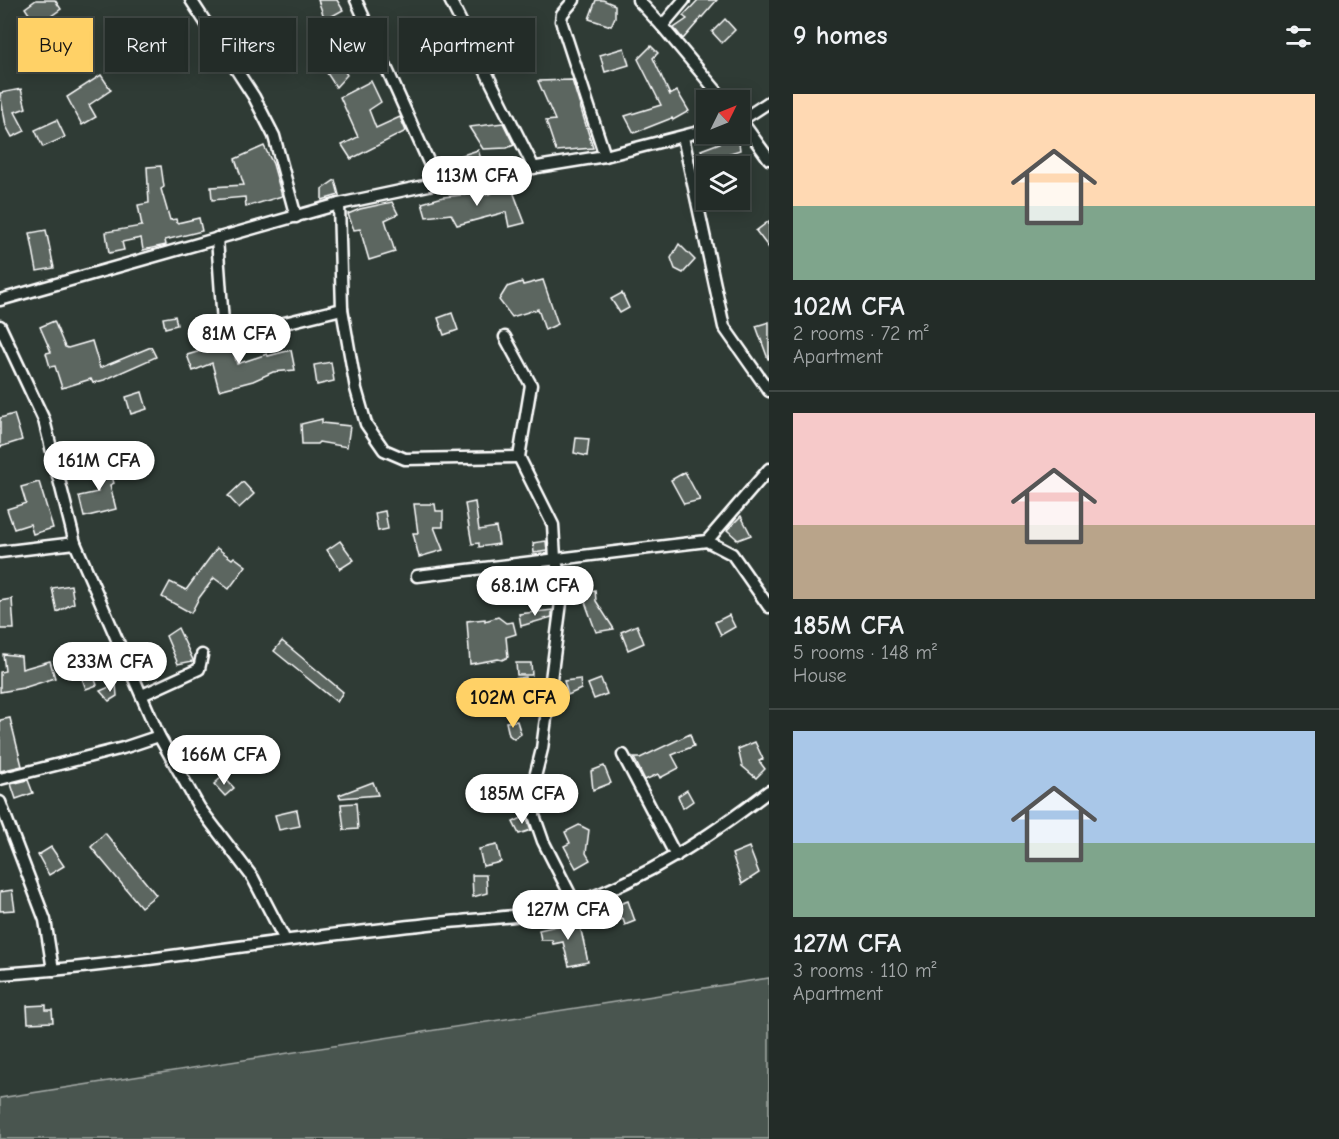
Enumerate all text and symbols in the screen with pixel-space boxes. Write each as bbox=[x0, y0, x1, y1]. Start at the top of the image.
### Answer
chip: Buy bbox=[18, 18, 93, 72]
chip: Rent bbox=[105, 18, 188, 72]
chip: Filters bbox=[200, 18, 296, 72]
chip: New bbox=[308, 18, 387, 72]
chip: Apartment bbox=[399, 18, 535, 72]
icon: filters bbox=[1282, 20, 1315, 53]
text: 9 homes bbox=[793, 21, 888, 51]
north arrow bbox=[696, 90, 750, 144]
map controls bbox=[696, 90, 750, 210]
icon: home bbox=[1000, 133, 1108, 241]
pin: 113M CFA bbox=[415, 156, 539, 207]
button: layers bbox=[696, 156, 750, 210]
text: 113M CFA bbox=[436, 164, 518, 187]
text: 102M CFA bbox=[793, 292, 905, 322]
pin: 81M CFA bbox=[184, 314, 294, 365]
text: 81M CFA bbox=[202, 322, 276, 345]
text: 2 rooms · 72 m² bbox=[793, 322, 929, 345]
text: Apartment bbox=[793, 345, 883, 368]
pin: 161M CFA bbox=[37, 441, 161, 492]
text: 161M CFA bbox=[58, 449, 140, 472]
icon: home bbox=[1000, 452, 1108, 560]
pin: 68.1M CFA bbox=[466, 566, 604, 617]
text: 68.1M CFA bbox=[491, 574, 579, 597]
text: 185M CFA bbox=[793, 611, 904, 641]
text: 5 rooms · 148 m² bbox=[793, 641, 937, 664]
pin: 233M CFA bbox=[48, 642, 172, 693]
text: 233M CFA bbox=[67, 650, 153, 673]
text: House bbox=[793, 664, 847, 687]
pin: 102M CFA bbox=[451, 678, 575, 729]
text: 102M CFA bbox=[470, 686, 556, 709]
pin: 166M CFA bbox=[162, 735, 286, 786]
text: 166M CFA bbox=[181, 743, 267, 766]
icon: home bbox=[1000, 770, 1108, 878]
pin: 185M CFA bbox=[460, 774, 584, 825]
text: 185M CFA bbox=[479, 782, 565, 805]
pin: 127M CFA bbox=[506, 890, 630, 941]
text: 127M CFA bbox=[526, 898, 610, 921]
text: 127M CFA bbox=[793, 929, 901, 959]
text: 3 rooms · 110 m² bbox=[793, 959, 937, 982]
text: Apartment bbox=[793, 982, 883, 1005]

